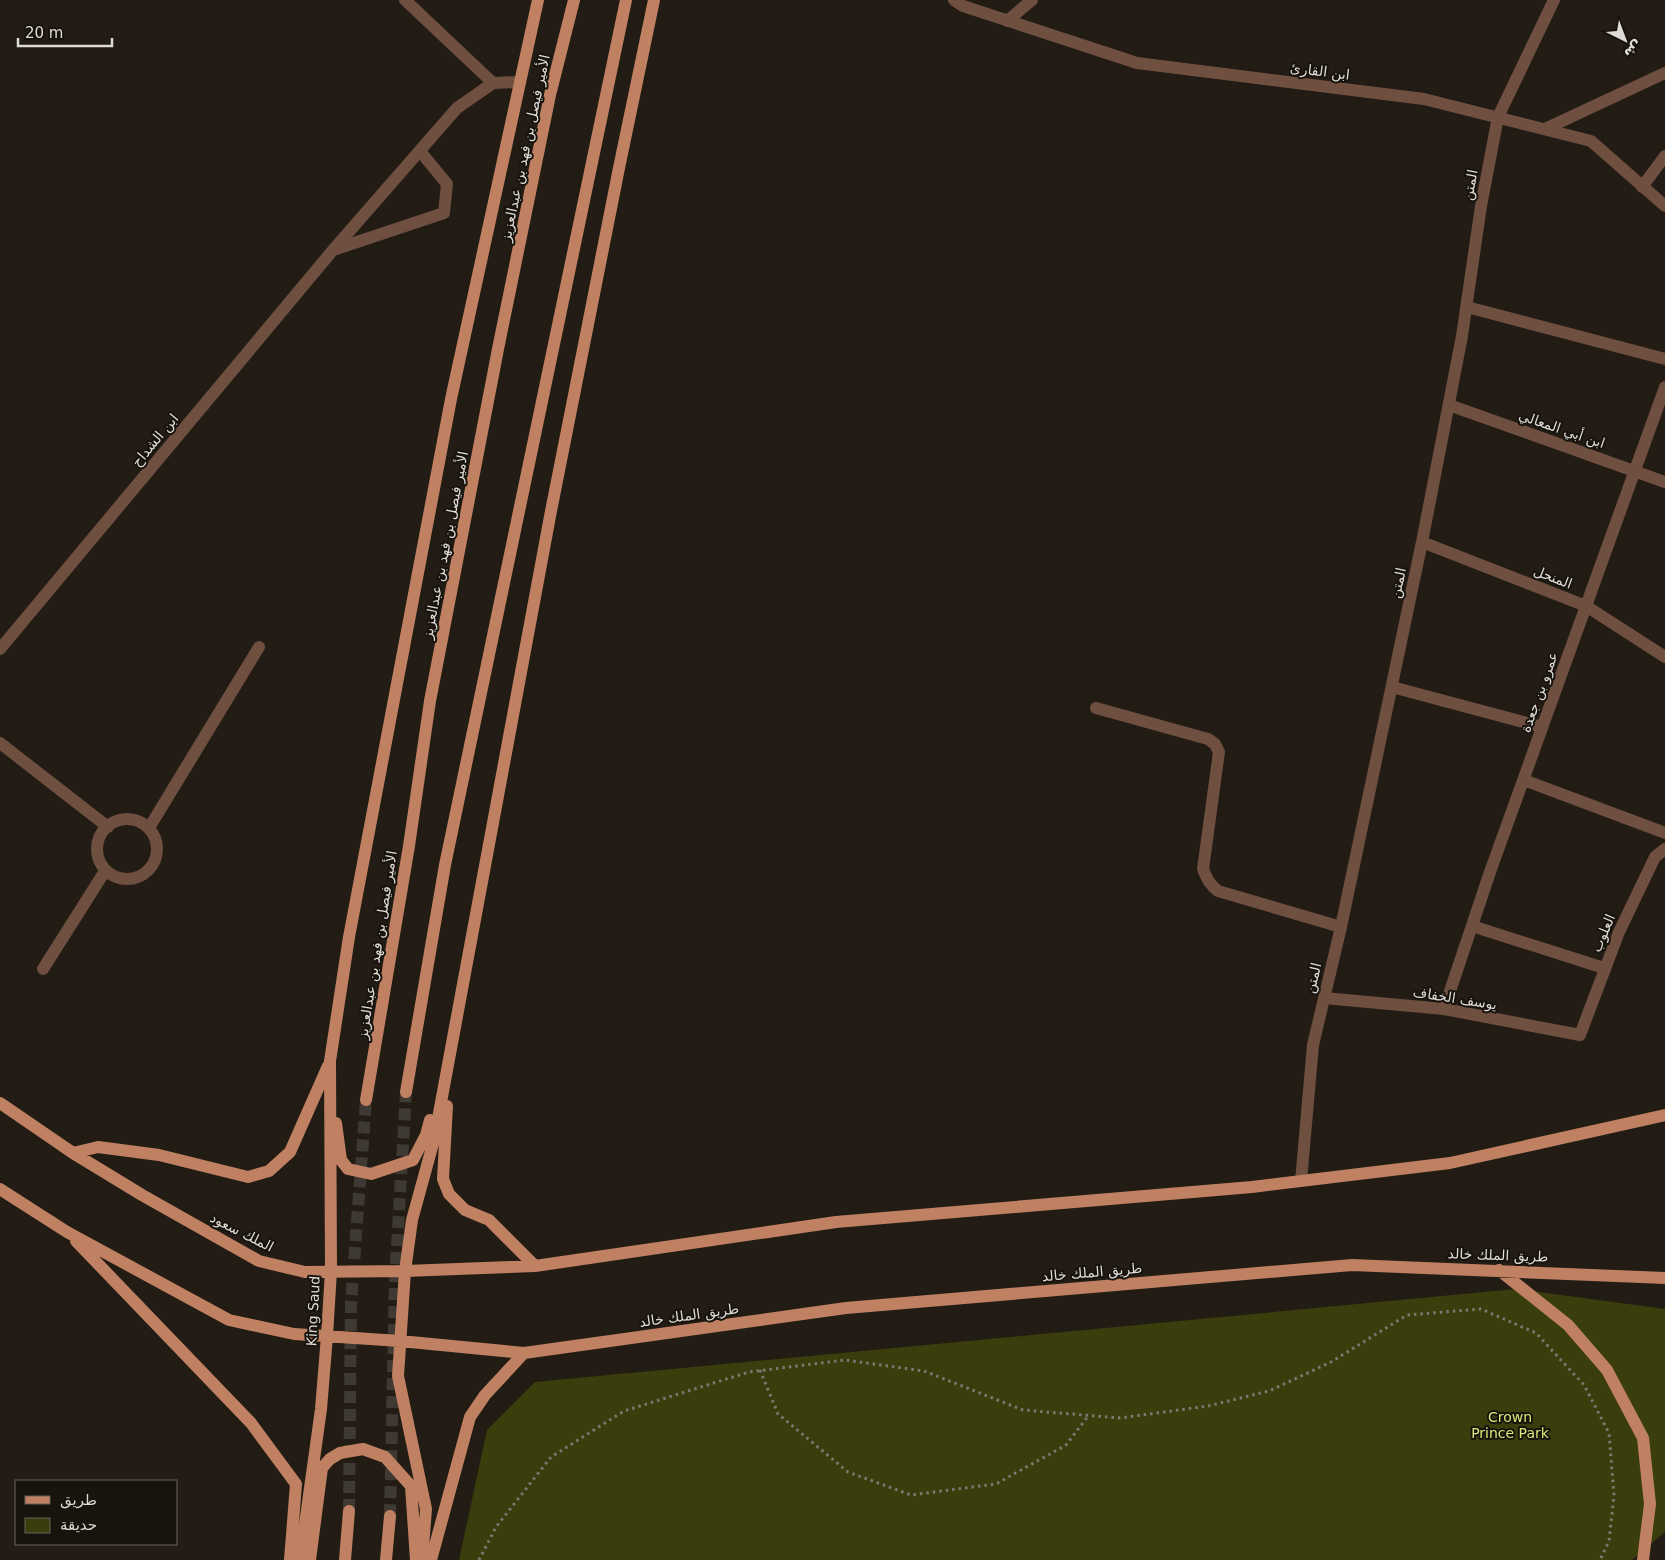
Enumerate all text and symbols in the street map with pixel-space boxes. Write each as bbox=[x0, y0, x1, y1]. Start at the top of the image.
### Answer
scale bar bbox=[18, 15, 111, 47]
north arrow bbox=[1600, 15, 1650, 65]
text: 20 m bbox=[25, 24, 63, 42]
text: ش bbox=[1621, 37, 1646, 62]
street label: الأمير فيصل بن فهد بن عبدالعزيز bbox=[496, 53, 554, 244]
street label: ابن القارئ bbox=[1289, 59, 1351, 84]
street label: المتن bbox=[1459, 168, 1482, 202]
street label: ابن أبي المعالي bbox=[1517, 406, 1607, 452]
street label: ابن الشداح bbox=[128, 410, 182, 470]
street label: الأمير فيصل بن فهد بن عبدالعزيز bbox=[418, 450, 472, 641]
street label: المنحل bbox=[1531, 562, 1575, 592]
street label: المتن bbox=[1387, 566, 1410, 600]
street label: عمرو بن جعدة bbox=[1517, 650, 1562, 735]
street label: الأمير فيصل بن فهد بن عبدالعزيز bbox=[353, 849, 401, 1042]
street label: العلوب bbox=[1588, 911, 1619, 955]
street label: المتن bbox=[1302, 961, 1325, 995]
street label: يوسف الخفاف bbox=[1412, 983, 1498, 1014]
street label: الملك سعود bbox=[207, 1209, 276, 1256]
street label: طريق الملك خالد bbox=[1447, 1245, 1549, 1266]
street label: طريق الملك خالد bbox=[1041, 1260, 1143, 1285]
street label: King Saud bbox=[303, 1275, 323, 1347]
street label: طريق الملك خالد bbox=[638, 1300, 740, 1331]
park label: Crown Prince Park bbox=[1471, 1409, 1550, 1441]
legend bbox=[15, 1480, 178, 1545]
text: طريق bbox=[60, 1491, 97, 1509]
text: حديقة bbox=[60, 1516, 97, 1534]

